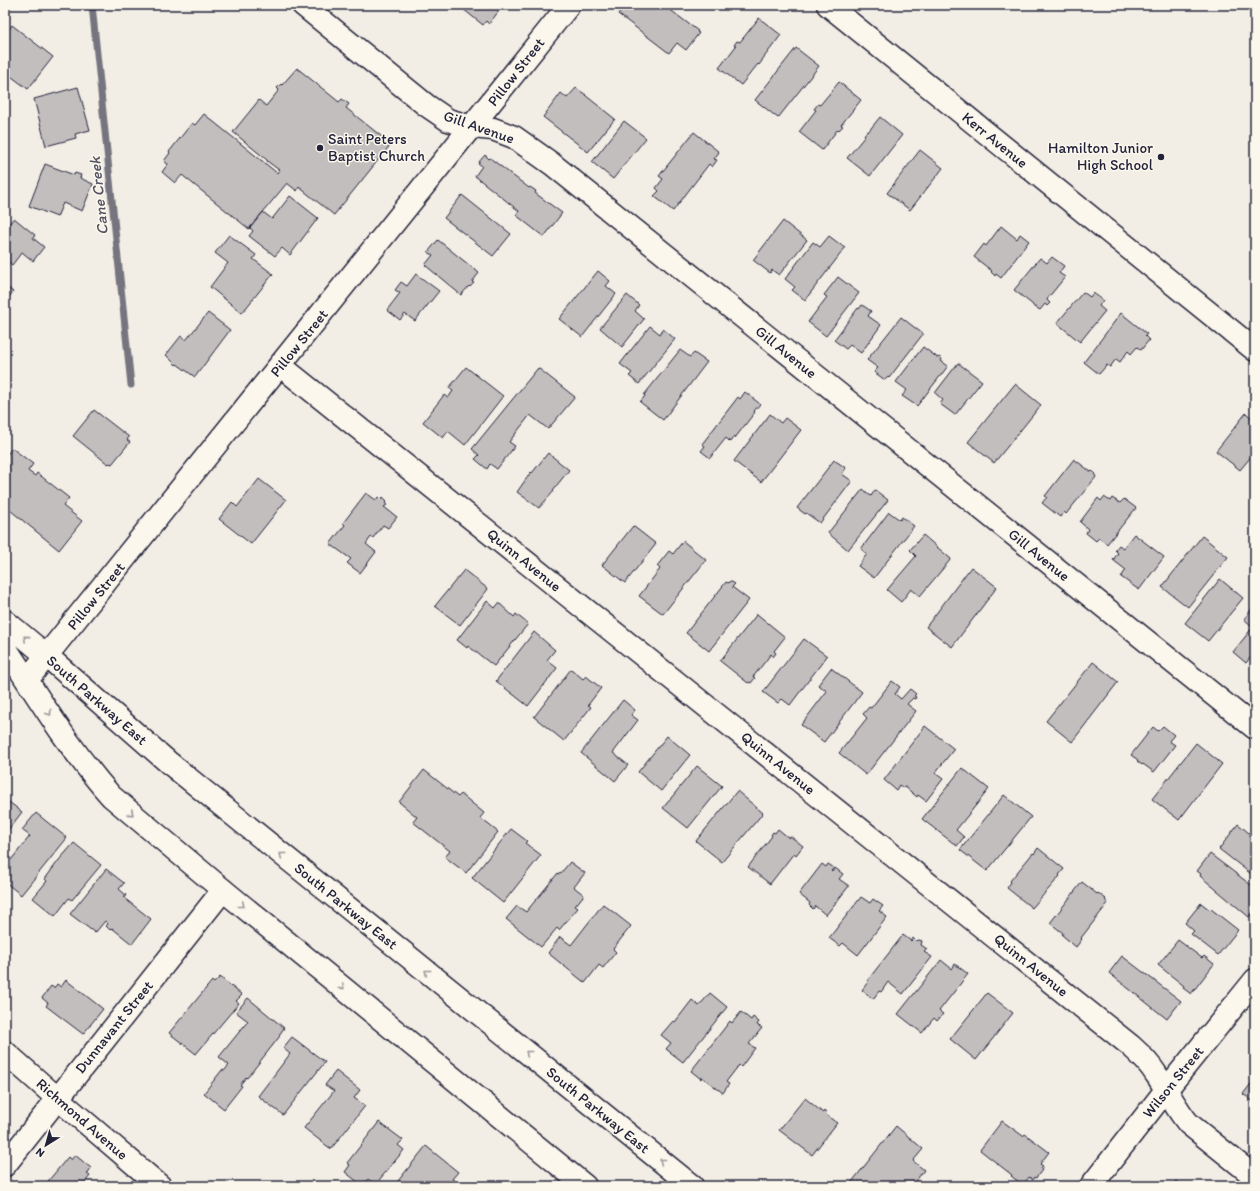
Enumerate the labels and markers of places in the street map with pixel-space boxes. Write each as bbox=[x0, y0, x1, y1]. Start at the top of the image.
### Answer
place label: Saint Peters Baptist Church bbox=[328, 130, 425, 165]
place label: Hamilton Junior High School bbox=[1048, 139, 1154, 174]
marker: Saint Peters Baptist Church bbox=[315, 143, 325, 153]
marker: Hamilton Junior High School bbox=[1156, 152, 1166, 162]

